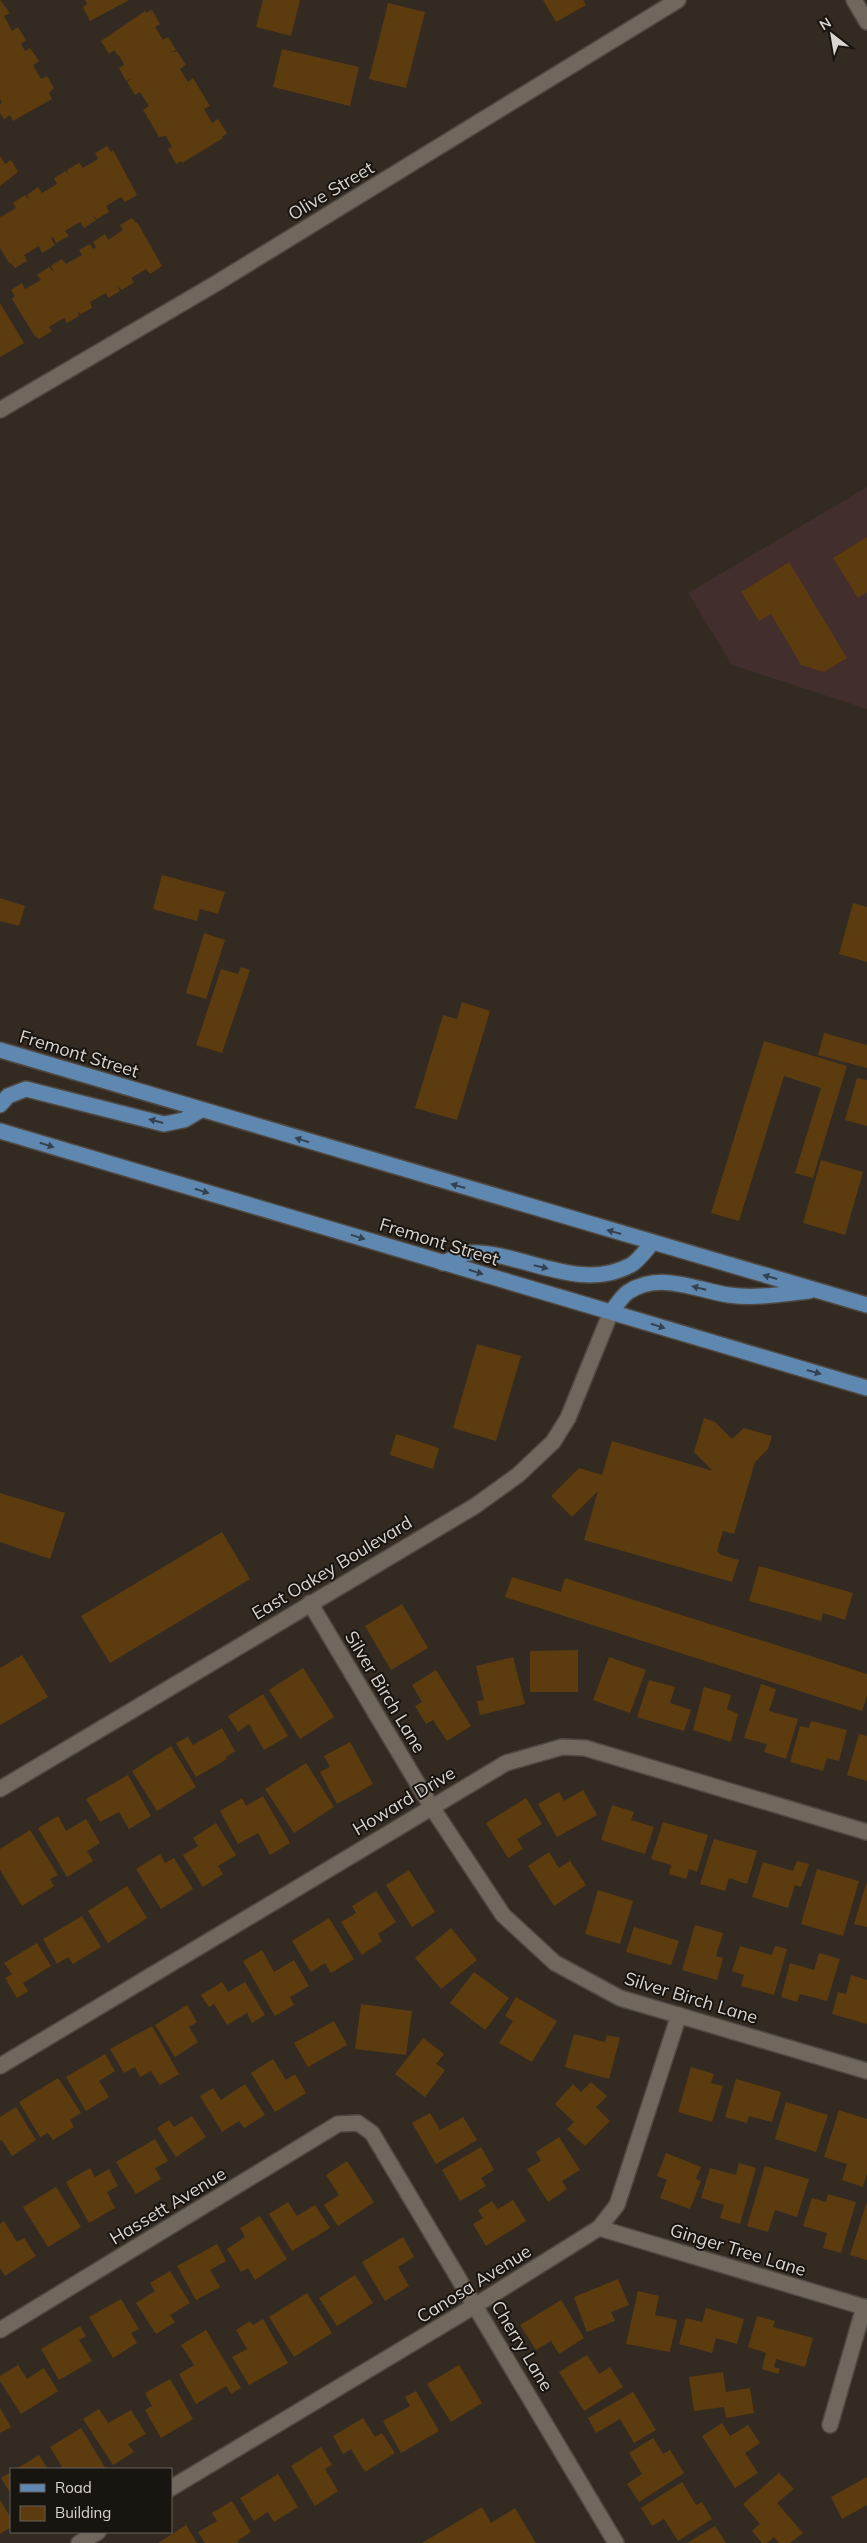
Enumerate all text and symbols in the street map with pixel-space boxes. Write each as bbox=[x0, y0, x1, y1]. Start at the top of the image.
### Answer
north arrow bbox=[807, 10, 857, 60]
text: N bbox=[816, 13, 834, 34]
street label: Olive Street bbox=[284, 156, 378, 225]
street label: Fremont Street bbox=[17, 1024, 142, 1083]
one-way arrow bbox=[148, 1117, 163, 1125]
one-way arrow bbox=[294, 1136, 309, 1144]
one-way arrow bbox=[39, 1141, 54, 1149]
one-way arrow bbox=[450, 1182, 465, 1190]
one-way arrow bbox=[195, 1187, 210, 1195]
street label: Fremont Street bbox=[377, 1212, 502, 1271]
one-way arrow bbox=[606, 1228, 621, 1236]
one-way arrow bbox=[351, 1234, 366, 1242]
one-way arrow bbox=[534, 1263, 549, 1271]
one-way arrow bbox=[468, 1269, 483, 1277]
one-way arrow bbox=[762, 1273, 777, 1281]
one-way arrow bbox=[692, 1284, 707, 1292]
one-way arrow bbox=[650, 1323, 665, 1331]
one-way arrow bbox=[806, 1369, 821, 1377]
street label: East Oakey Boulevard bbox=[247, 1511, 416, 1625]
street label: Silver Birch Lane bbox=[340, 1627, 431, 1757]
street label: Howard Drive bbox=[348, 1761, 459, 1840]
street label: Silver Birch Lane bbox=[622, 1966, 761, 2029]
street label: Hassett Avenue bbox=[105, 2162, 230, 2249]
street label: Ginger Tree Lane bbox=[667, 2218, 809, 2281]
street label: Canosa Avenue bbox=[412, 2239, 535, 2328]
street label: Cherry Lane bbox=[486, 2296, 558, 2395]
legend bbox=[10, 2468, 172, 2533]
text: Road bbox=[55, 2478, 92, 2497]
text: Building bbox=[55, 2503, 111, 2522]

